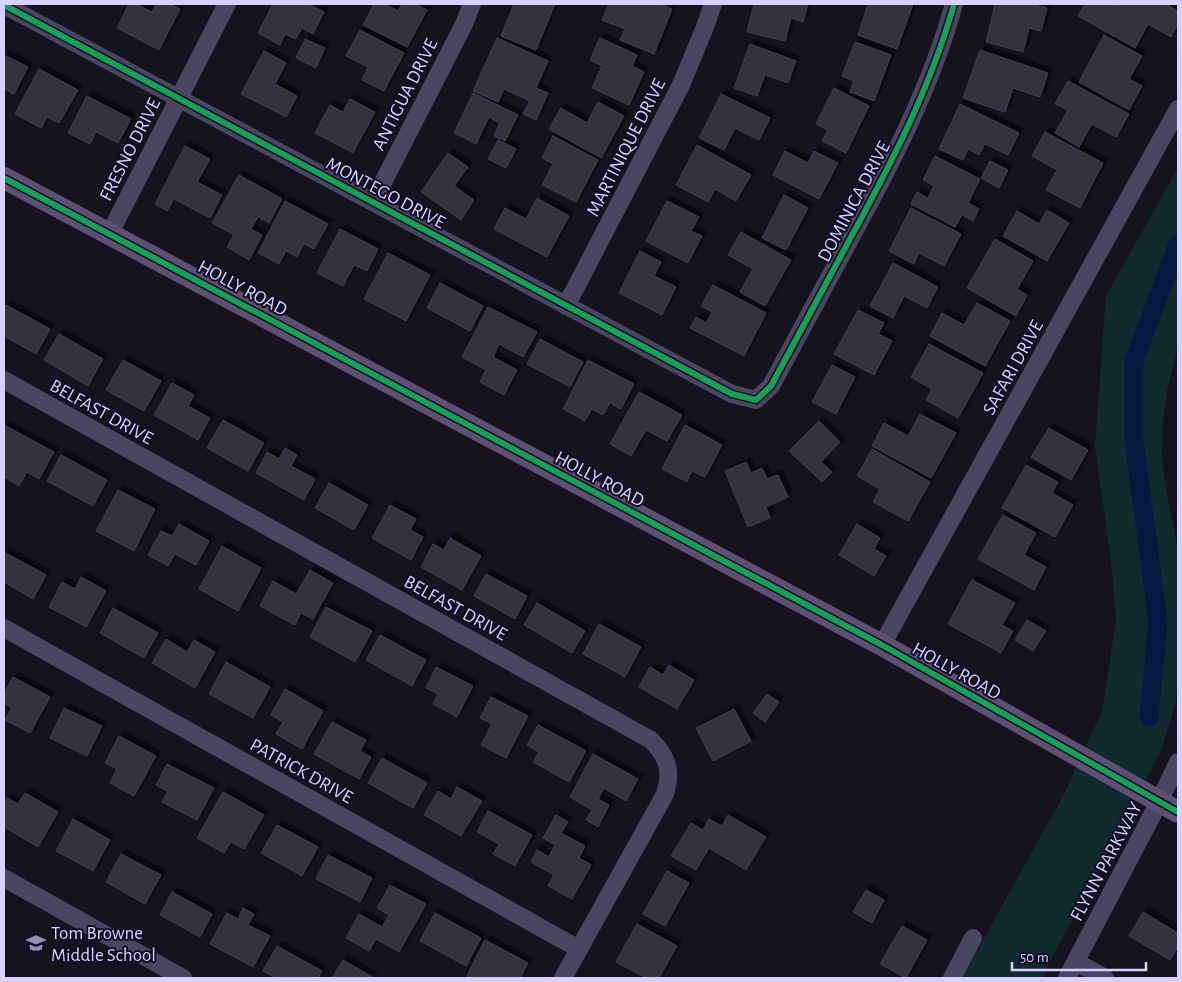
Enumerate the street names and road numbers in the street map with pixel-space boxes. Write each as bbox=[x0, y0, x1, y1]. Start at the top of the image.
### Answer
street label: ANTIGUA DRIVE bbox=[369, 36, 442, 153]
street label: MARTINIQUE DRIVE bbox=[583, 76, 669, 220]
street label: FRESNO DRIVE bbox=[96, 95, 164, 204]
street label: DOMINICA DRIVE bbox=[815, 138, 894, 265]
street label: MONTEGO DRIVE bbox=[323, 154, 448, 233]
street label: HOLLY ROAD bbox=[195, 257, 290, 320]
street label: SAFARI DRIVE bbox=[980, 317, 1047, 418]
street label: BELFAST DRIVE bbox=[47, 376, 156, 448]
street label: HOLLY ROAD bbox=[552, 448, 647, 511]
street label: BELFAST DRIVE bbox=[401, 572, 510, 644]
street label: HOLLY ROAD bbox=[909, 639, 1004, 703]
street label: PATRICK DRIVE bbox=[247, 735, 356, 807]
street label: FLYNN PARKWAY bbox=[1067, 799, 1146, 924]

